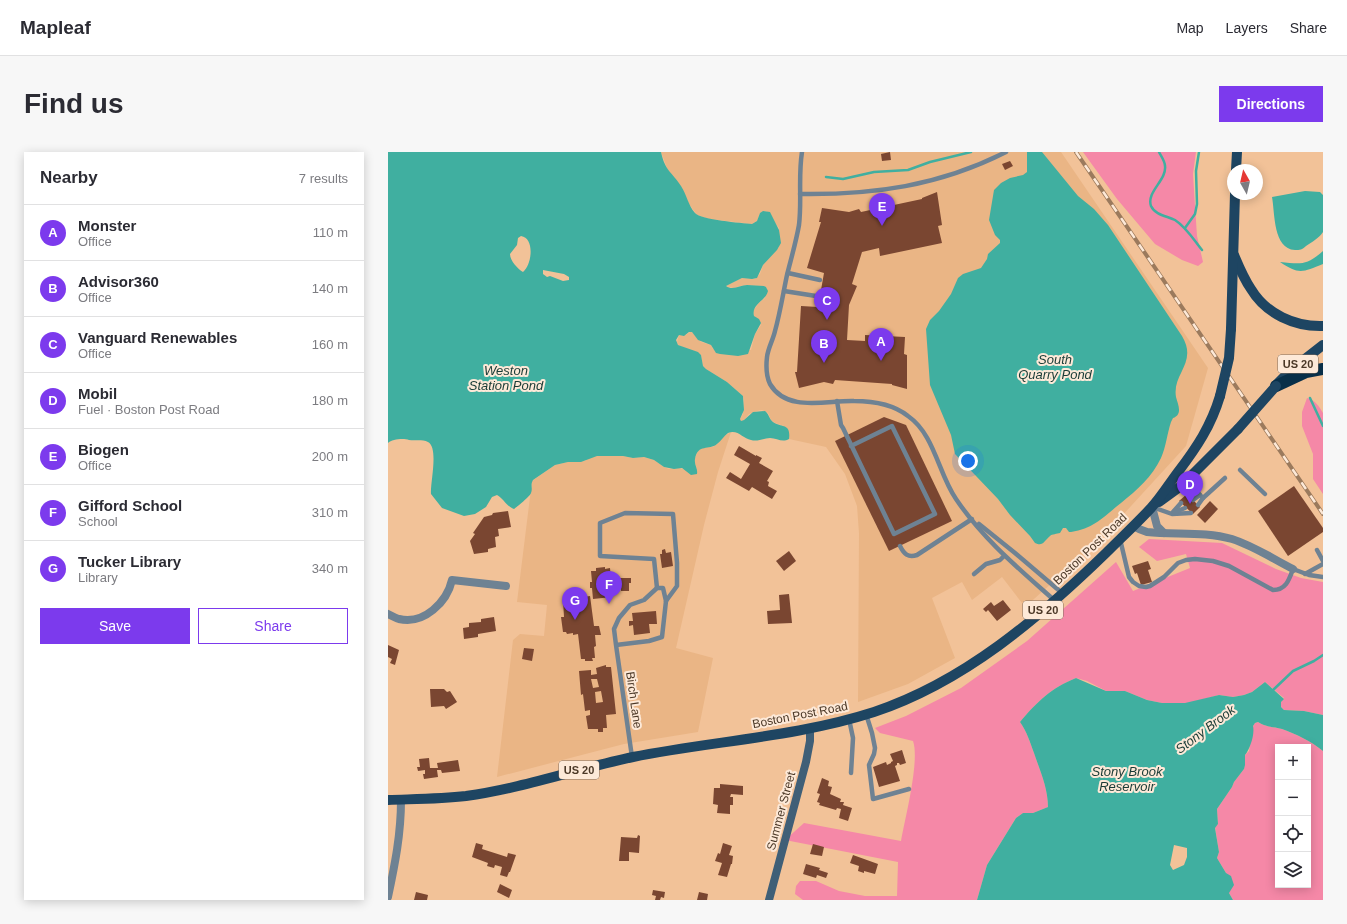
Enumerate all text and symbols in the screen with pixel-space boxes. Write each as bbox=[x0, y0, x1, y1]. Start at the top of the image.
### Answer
text: Mapleaf bbox=[20, 17, 91, 38]
text: Map bbox=[1176, 20, 1204, 36]
text: Layers bbox=[1226, 20, 1268, 36]
text: Share bbox=[1290, 20, 1327, 36]
button: Directions bbox=[1219, 86, 1323, 122]
text: Find us bbox=[24, 88, 124, 119]
north arrow bbox=[1227, 164, 1263, 200]
text: Nearby bbox=[40, 168, 98, 187]
text: 7 results bbox=[299, 171, 348, 186]
pin: E bbox=[869, 193, 895, 226]
text: Monster bbox=[78, 217, 136, 234]
text: A bbox=[48, 225, 58, 240]
text: 110 m bbox=[313, 225, 348, 240]
text: Office bbox=[78, 234, 112, 249]
text: Advisor360 bbox=[78, 273, 159, 290]
text: B bbox=[48, 281, 58, 296]
text: 140 m bbox=[312, 281, 348, 296]
pin: C bbox=[814, 287, 840, 320]
text: Office bbox=[78, 290, 112, 305]
pin: A bbox=[868, 328, 894, 361]
text: Vanguard Renewables bbox=[78, 329, 237, 346]
pin: B bbox=[811, 330, 837, 363]
text: C bbox=[48, 337, 58, 352]
text: 160 m bbox=[312, 337, 348, 352]
text: Office bbox=[78, 346, 112, 361]
water label: South Quarry Pond bbox=[1018, 352, 1093, 382]
road number: US 20 bbox=[1278, 355, 1318, 373]
water label: Weston Station Pond bbox=[469, 363, 544, 393]
text: Mobil bbox=[78, 385, 117, 402]
text: D bbox=[48, 393, 58, 408]
text: 180 m bbox=[312, 393, 348, 408]
text: Fuel · Boston Post Road bbox=[78, 402, 220, 417]
text: Biogen bbox=[78, 441, 129, 458]
text: E bbox=[49, 449, 57, 464]
text: 200 m bbox=[312, 449, 348, 464]
your location bbox=[958, 451, 978, 471]
text: Office bbox=[78, 458, 112, 473]
pin: D bbox=[1177, 471, 1203, 504]
text: Gifford School bbox=[78, 497, 182, 514]
text: F bbox=[49, 505, 57, 520]
text: 310 m bbox=[312, 505, 348, 520]
street label: Boston Post Road bbox=[1050, 510, 1130, 588]
text: School bbox=[78, 514, 118, 529]
text: Tucker Library bbox=[78, 553, 181, 570]
text: G bbox=[48, 561, 58, 576]
text: 340 m bbox=[312, 561, 348, 576]
text: Library bbox=[78, 570, 118, 585]
pin: F bbox=[596, 571, 622, 604]
pin: G bbox=[562, 587, 588, 620]
road number: US 20 bbox=[1023, 601, 1063, 619]
button: Save bbox=[40, 608, 190, 644]
button: Share bbox=[198, 608, 348, 644]
street label: Birch Lane bbox=[623, 671, 645, 730]
street label: Boston Post Road bbox=[751, 699, 849, 731]
water label: Stony Brook bbox=[1173, 701, 1239, 757]
map controls bbox=[1275, 744, 1311, 888]
button: + bbox=[1275, 744, 1311, 780]
road number: US 20 bbox=[559, 761, 599, 779]
water label: Stony Brook Reservoir bbox=[1092, 764, 1164, 794]
street label: Summer Street bbox=[764, 770, 798, 852]
button: − bbox=[1275, 780, 1311, 816]
button: locate bbox=[1275, 816, 1311, 852]
button: layers bbox=[1275, 852, 1311, 888]

